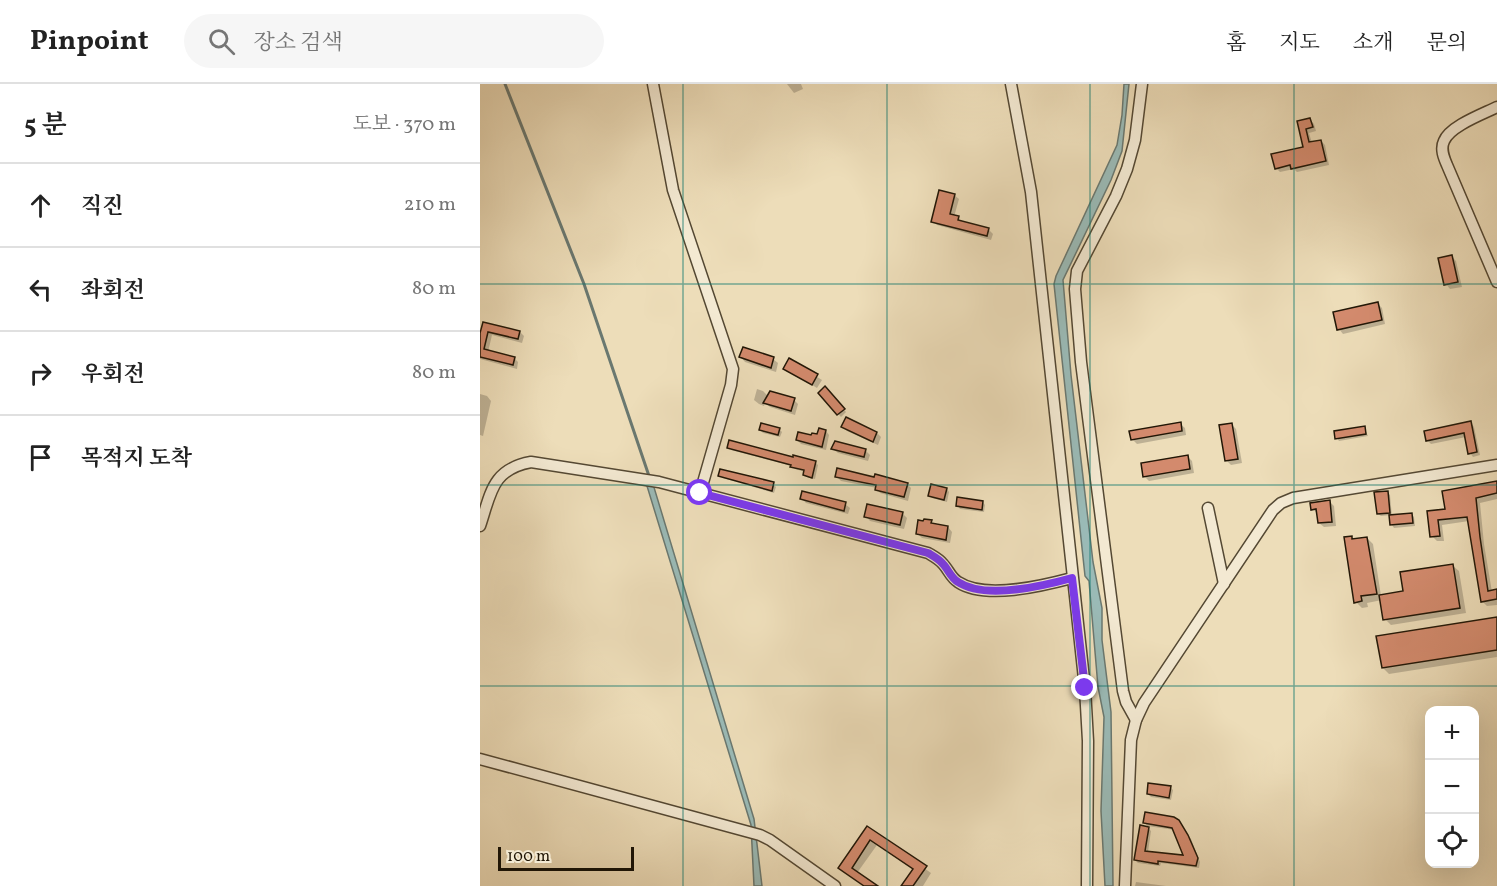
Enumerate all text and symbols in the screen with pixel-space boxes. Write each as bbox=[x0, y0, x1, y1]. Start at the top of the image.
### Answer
search box bbox=[184, 14, 604, 68]
text: Pinpoint bbox=[30, 22, 148, 61]
icon: search bbox=[205, 25, 238, 58]
text: 장소 검색 bbox=[253, 28, 343, 59]
text: 홈 bbox=[1226, 29, 1246, 58]
text: 지도 bbox=[1279, 29, 1320, 58]
text: 소개 bbox=[1353, 29, 1393, 58]
text: 문의 bbox=[1426, 29, 1467, 58]
text: 5 분 bbox=[24, 108, 67, 144]
text: 도보 · 370 m bbox=[353, 111, 456, 139]
icon: ahead bbox=[24, 189, 57, 222]
text: 210 m bbox=[404, 191, 456, 219]
text: 직진 bbox=[81, 192, 124, 223]
icon: left bbox=[24, 273, 57, 306]
text: 80 m bbox=[412, 275, 456, 303]
text: 좌회전 bbox=[81, 276, 145, 307]
icon: right bbox=[24, 357, 57, 390]
text: 80 m bbox=[412, 359, 456, 387]
text: 우회전 bbox=[81, 360, 145, 391]
icon: arrive bbox=[24, 441, 57, 474]
text: 목적지 도착 bbox=[81, 444, 192, 475]
route start bbox=[686, 479, 712, 505]
route end bbox=[1071, 674, 1097, 700]
map controls bbox=[1425, 706, 1479, 868]
button: + bbox=[1425, 706, 1479, 760]
button: − bbox=[1425, 760, 1479, 814]
button: locate bbox=[1425, 814, 1479, 868]
scale bar bbox=[498, 844, 634, 872]
text: 100 m bbox=[507, 846, 550, 868]

